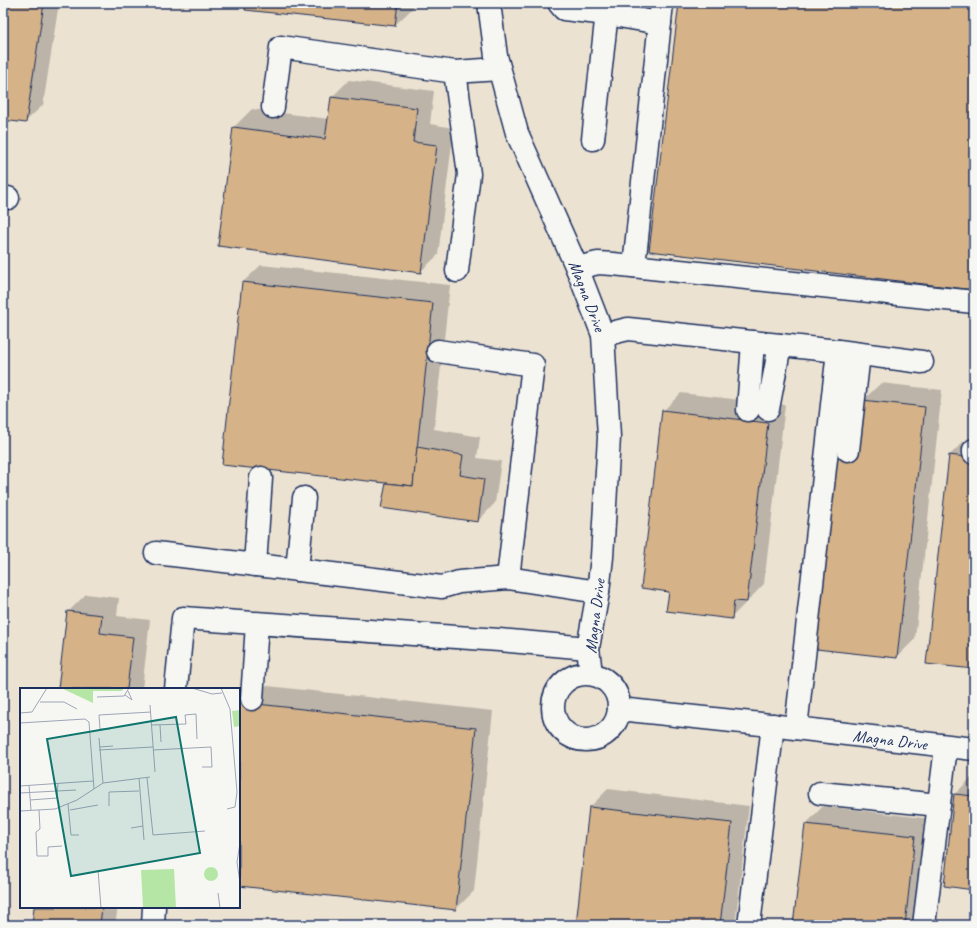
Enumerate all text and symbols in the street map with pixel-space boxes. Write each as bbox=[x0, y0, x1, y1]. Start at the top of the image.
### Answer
street label: Magna Drive bbox=[564, 257, 611, 336]
street label: Magna Drive bbox=[580, 576, 610, 654]
inset map bbox=[20, 688, 240, 908]
street label: Magna Drive bbox=[852, 725, 930, 755]

